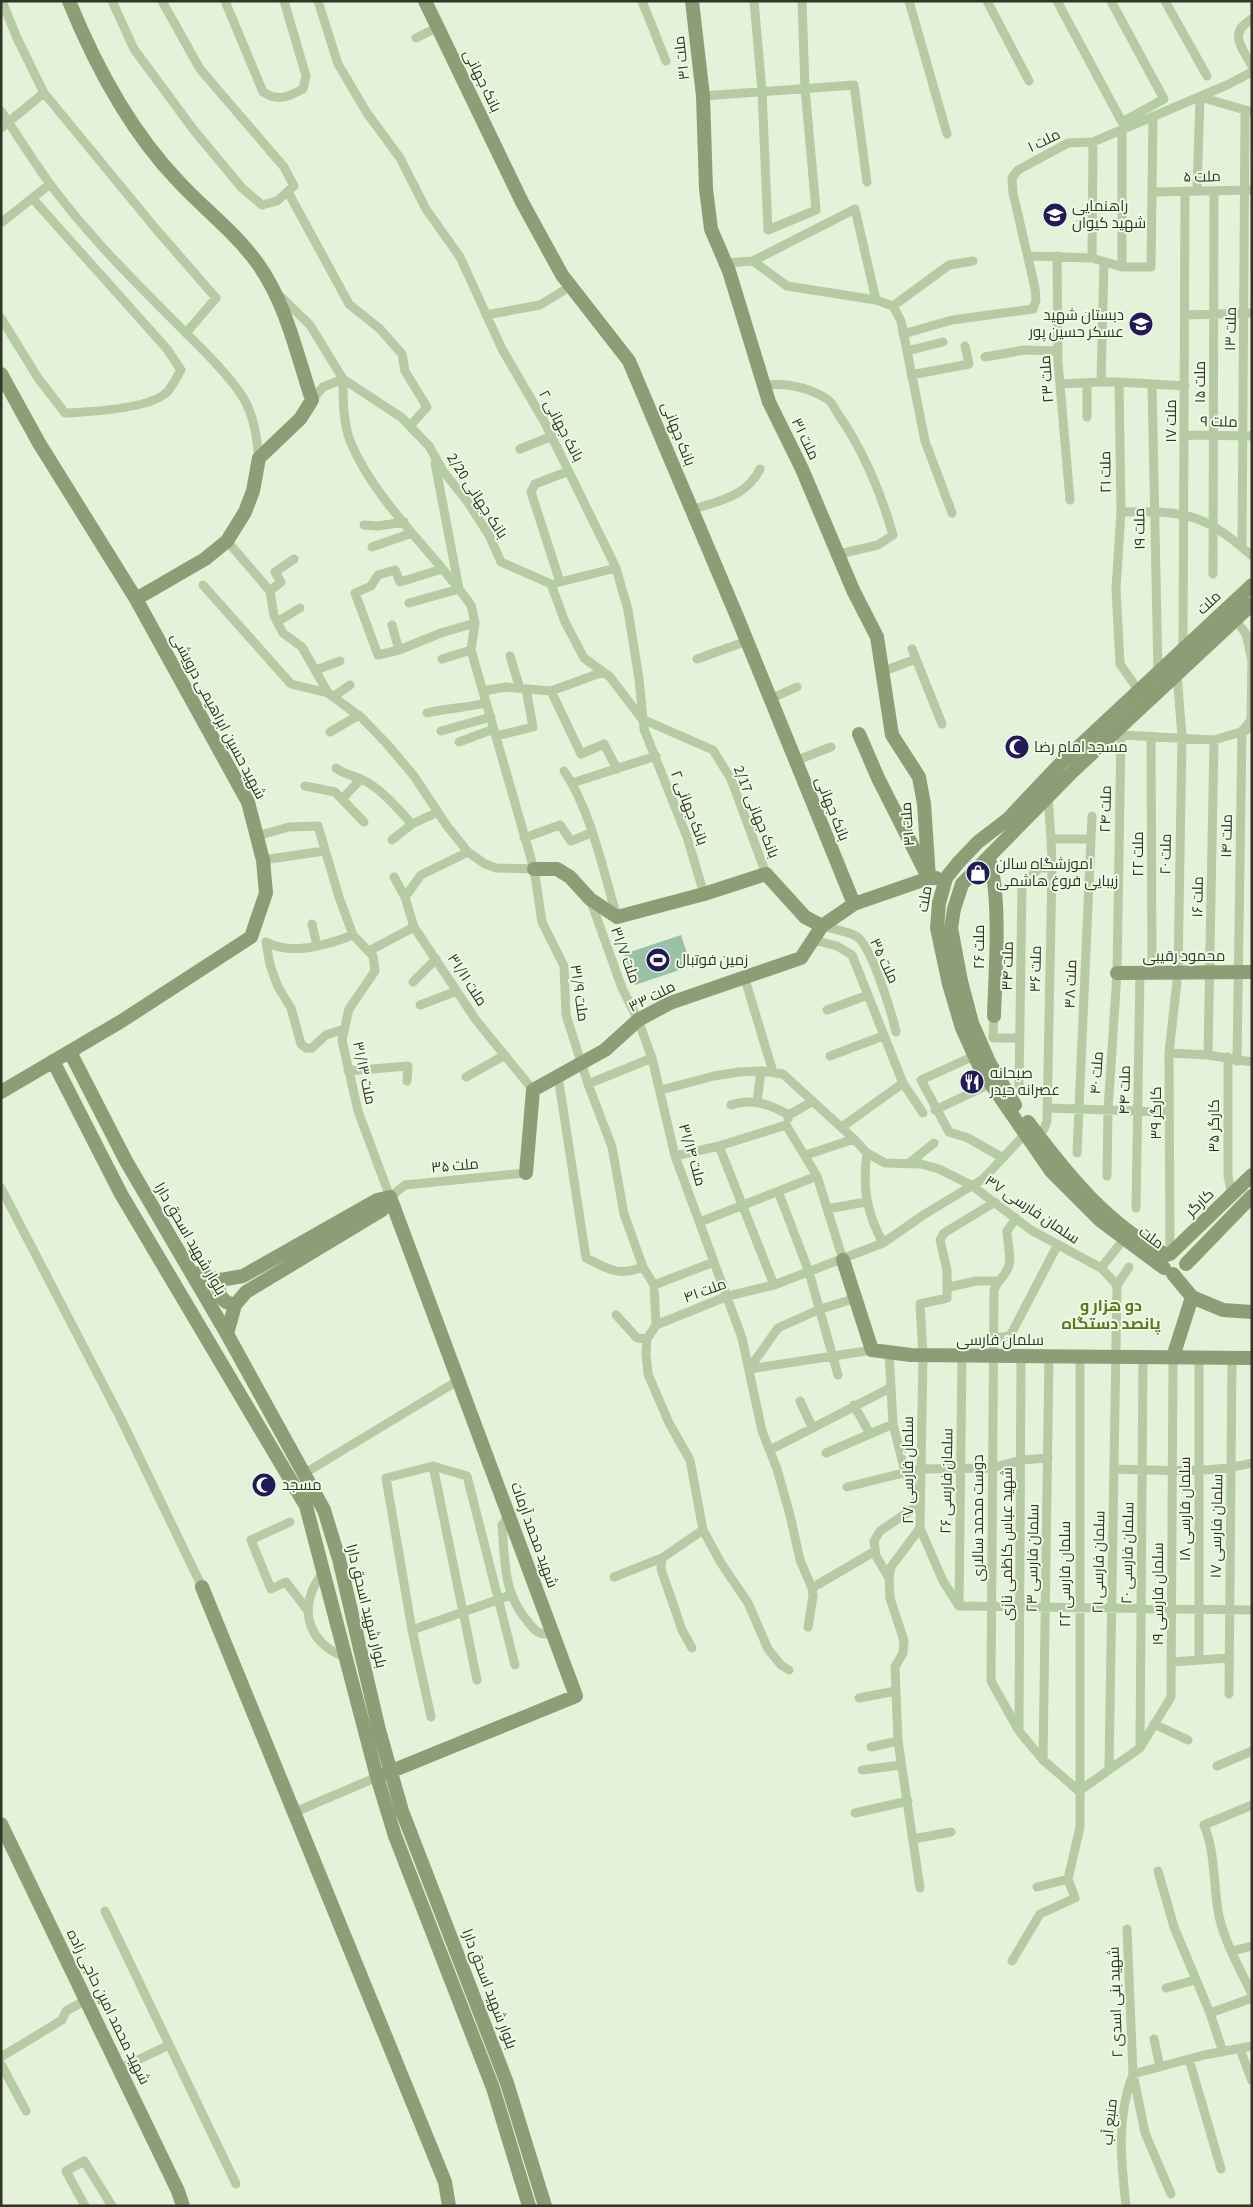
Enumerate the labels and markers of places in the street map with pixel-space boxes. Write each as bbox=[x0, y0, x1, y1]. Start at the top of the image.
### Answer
place label: راهنمایی شهید کیوان bbox=[1072, 196, 1146, 234]
school or university icon: راهنمایی شهید کیوان bbox=[1042, 202, 1068, 228]
place label: دبستان شهید عسکر حسین پور bbox=[1028, 305, 1124, 343]
school or university icon: دبستان شهید عسکر حسین پور bbox=[1128, 311, 1154, 337]
mosque icon: مسجد امام رضا bbox=[1004, 734, 1030, 760]
place label: مسجد امام رضا bbox=[1034, 737, 1128, 758]
place label: اموزشگاه سالن زیبایی فروغ هاشمی bbox=[996, 854, 1118, 892]
shop icon: اموزشگاه سالن زیبایی فروغ هاشمی bbox=[965, 860, 991, 886]
sports icon: زمین فوتبال bbox=[645, 947, 671, 973]
place label: زمین فوتبال bbox=[676, 950, 748, 971]
place label: صبحانه عصرانه حیدر bbox=[989, 1063, 1060, 1101]
restaurant icon: صبحانه عصرانه حیدر bbox=[959, 1069, 985, 1095]
mosque icon: مسجد bbox=[251, 1472, 277, 1498]
place label: مسجد bbox=[282, 1475, 322, 1496]

